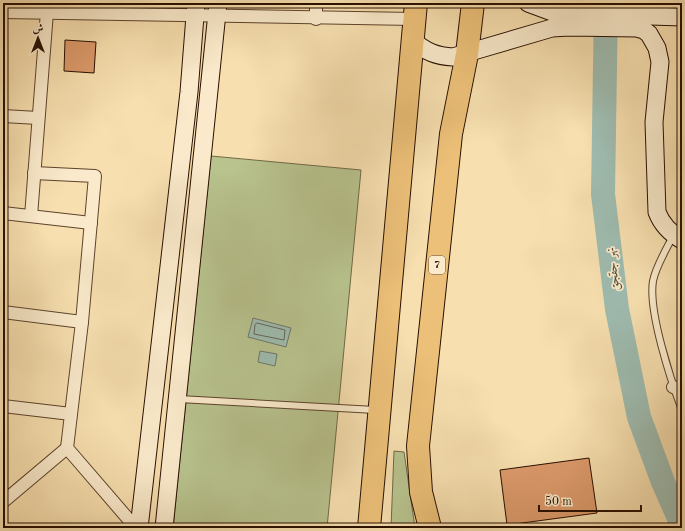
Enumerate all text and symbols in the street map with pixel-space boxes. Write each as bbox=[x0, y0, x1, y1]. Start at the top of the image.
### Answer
north arrow bbox=[18, 18, 58, 58]
text: ش bbox=[33, 24, 44, 35]
water label: نهر جقجق bbox=[604, 246, 623, 292]
road number: 7 bbox=[429, 256, 445, 274]
scale bar bbox=[539, 487, 641, 513]
text: 50 m bbox=[545, 495, 572, 508]

